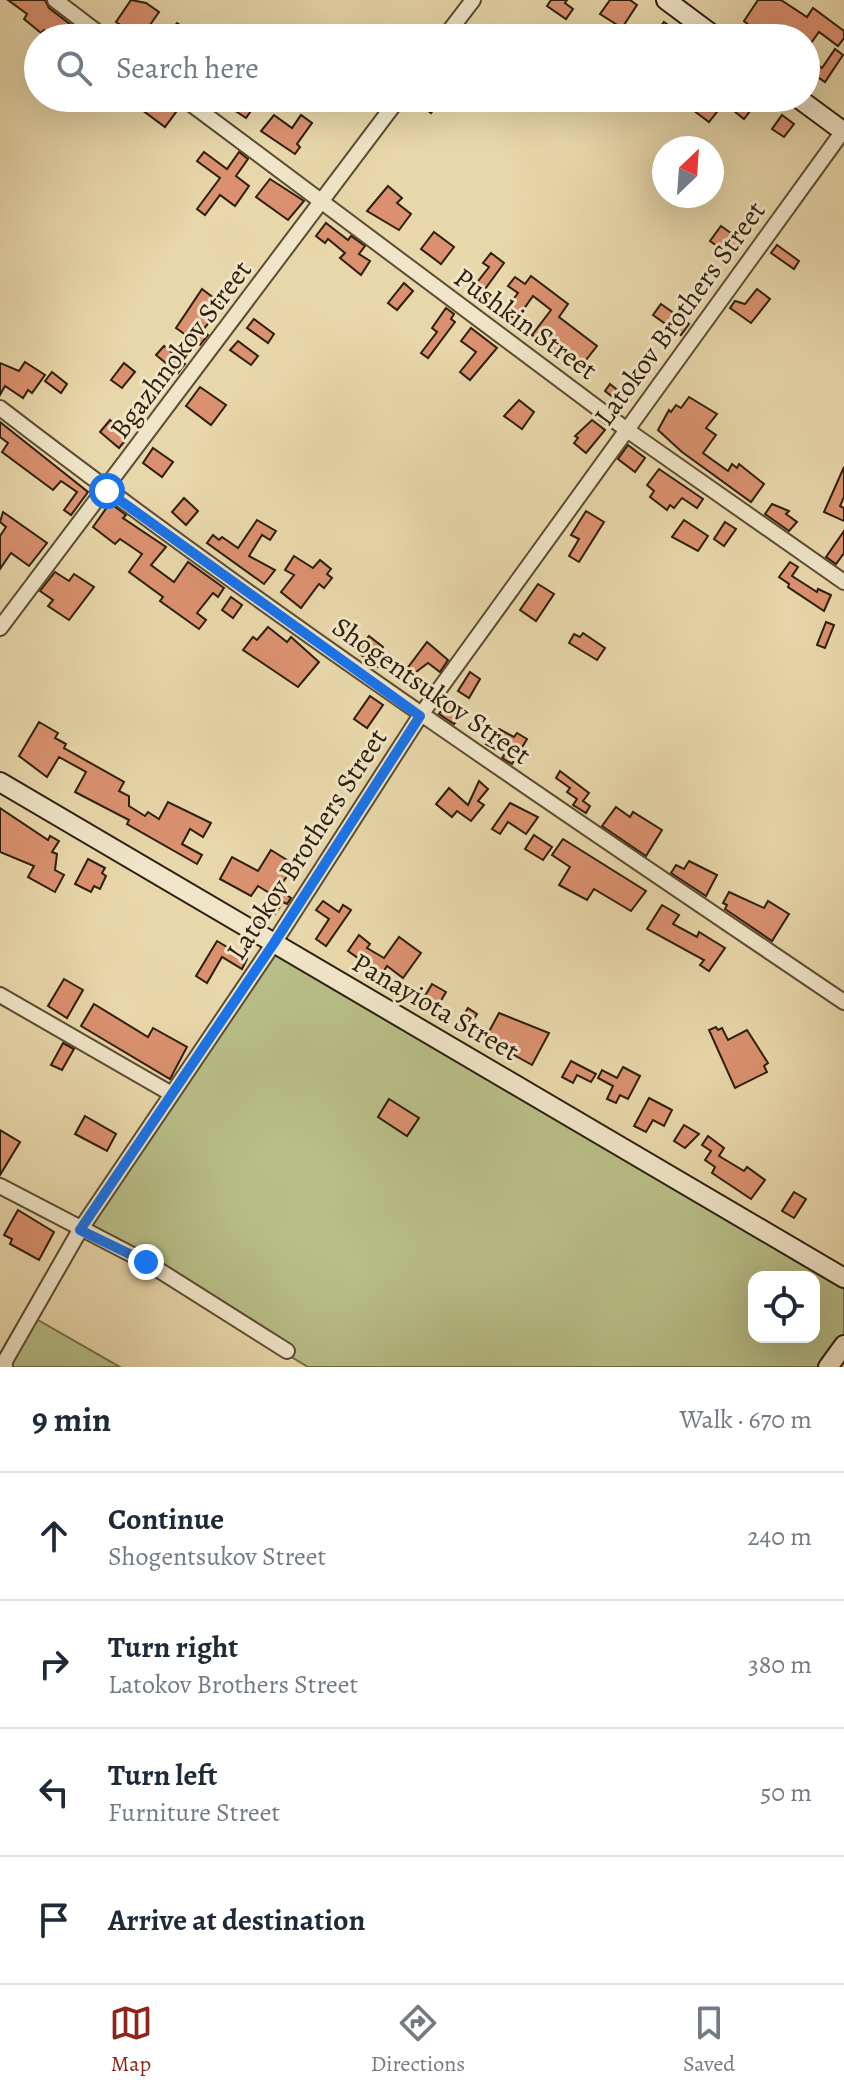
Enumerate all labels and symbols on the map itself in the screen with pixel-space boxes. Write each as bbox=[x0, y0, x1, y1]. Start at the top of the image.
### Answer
north arrow bbox=[652, 136, 724, 208]
street label: Latokov Brothers Street bbox=[585, 194, 774, 434]
street label: Bgazhnokov Street bbox=[101, 253, 260, 447]
street label: Pushkin Street bbox=[446, 259, 605, 389]
route start bbox=[89, 473, 125, 509]
street label: Shogentsukov Street bbox=[324, 608, 538, 774]
street label: Latokov Brothers Street bbox=[218, 721, 396, 968]
street label: Panayiota Street bbox=[345, 944, 526, 1070]
route end bbox=[128, 1244, 164, 1280]

